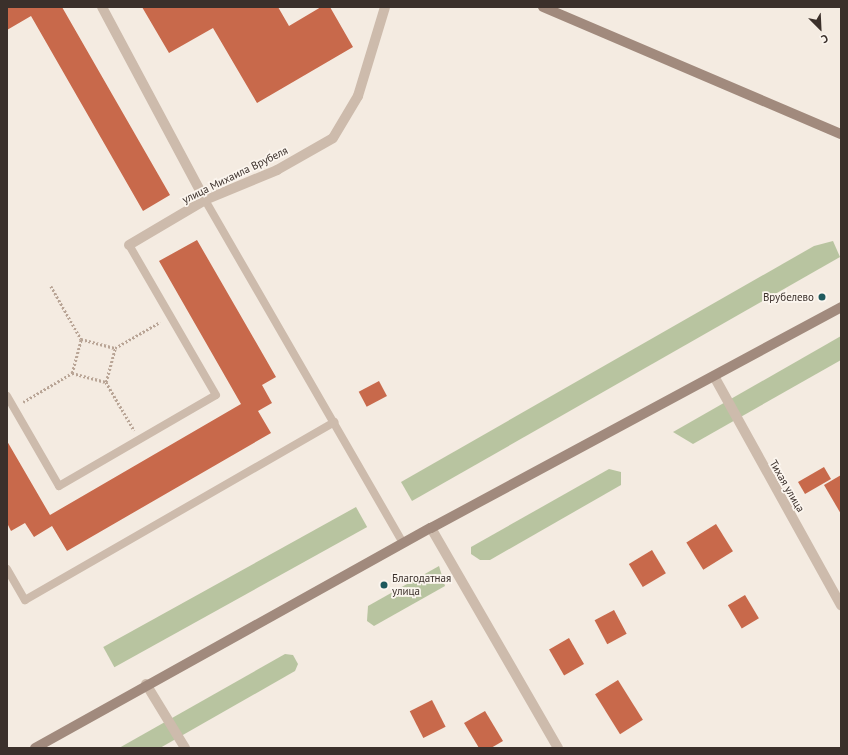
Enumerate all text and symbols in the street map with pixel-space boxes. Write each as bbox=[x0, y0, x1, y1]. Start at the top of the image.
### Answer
north arrow bbox=[800, 8, 840, 48]
text: С bbox=[819, 31, 831, 47]
street label: улица Михаила Врубеля bbox=[180, 144, 290, 206]
place label: Врубелево bbox=[763, 290, 814, 304]
marker: Врубелево bbox=[817, 292, 827, 302]
street label: Тихая улица bbox=[767, 458, 807, 514]
place label: Благодатная улица bbox=[392, 572, 451, 598]
marker: Благодатная улица bbox=[379, 580, 389, 590]

